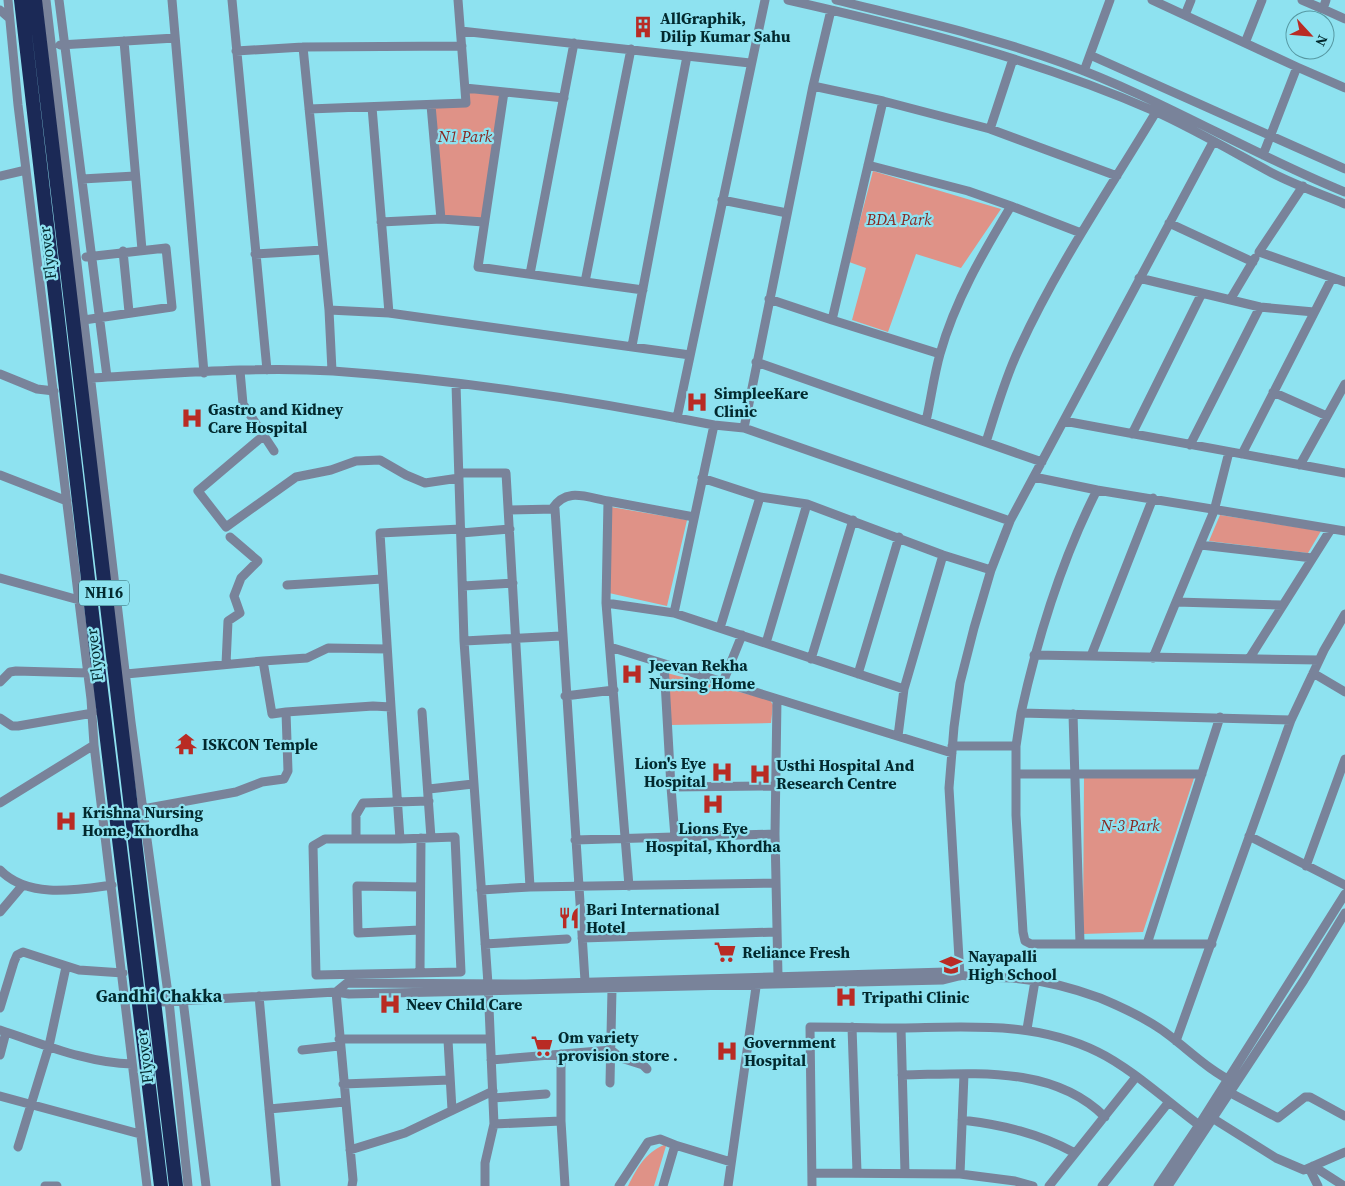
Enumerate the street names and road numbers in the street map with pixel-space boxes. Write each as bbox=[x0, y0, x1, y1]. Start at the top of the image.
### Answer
street label: Flyover bbox=[33, 225, 61, 281]
road number: NH16 bbox=[79, 580, 129, 606]
street label: Flyover bbox=[80, 627, 108, 683]
street label: Flyover bbox=[130, 1029, 158, 1085]

